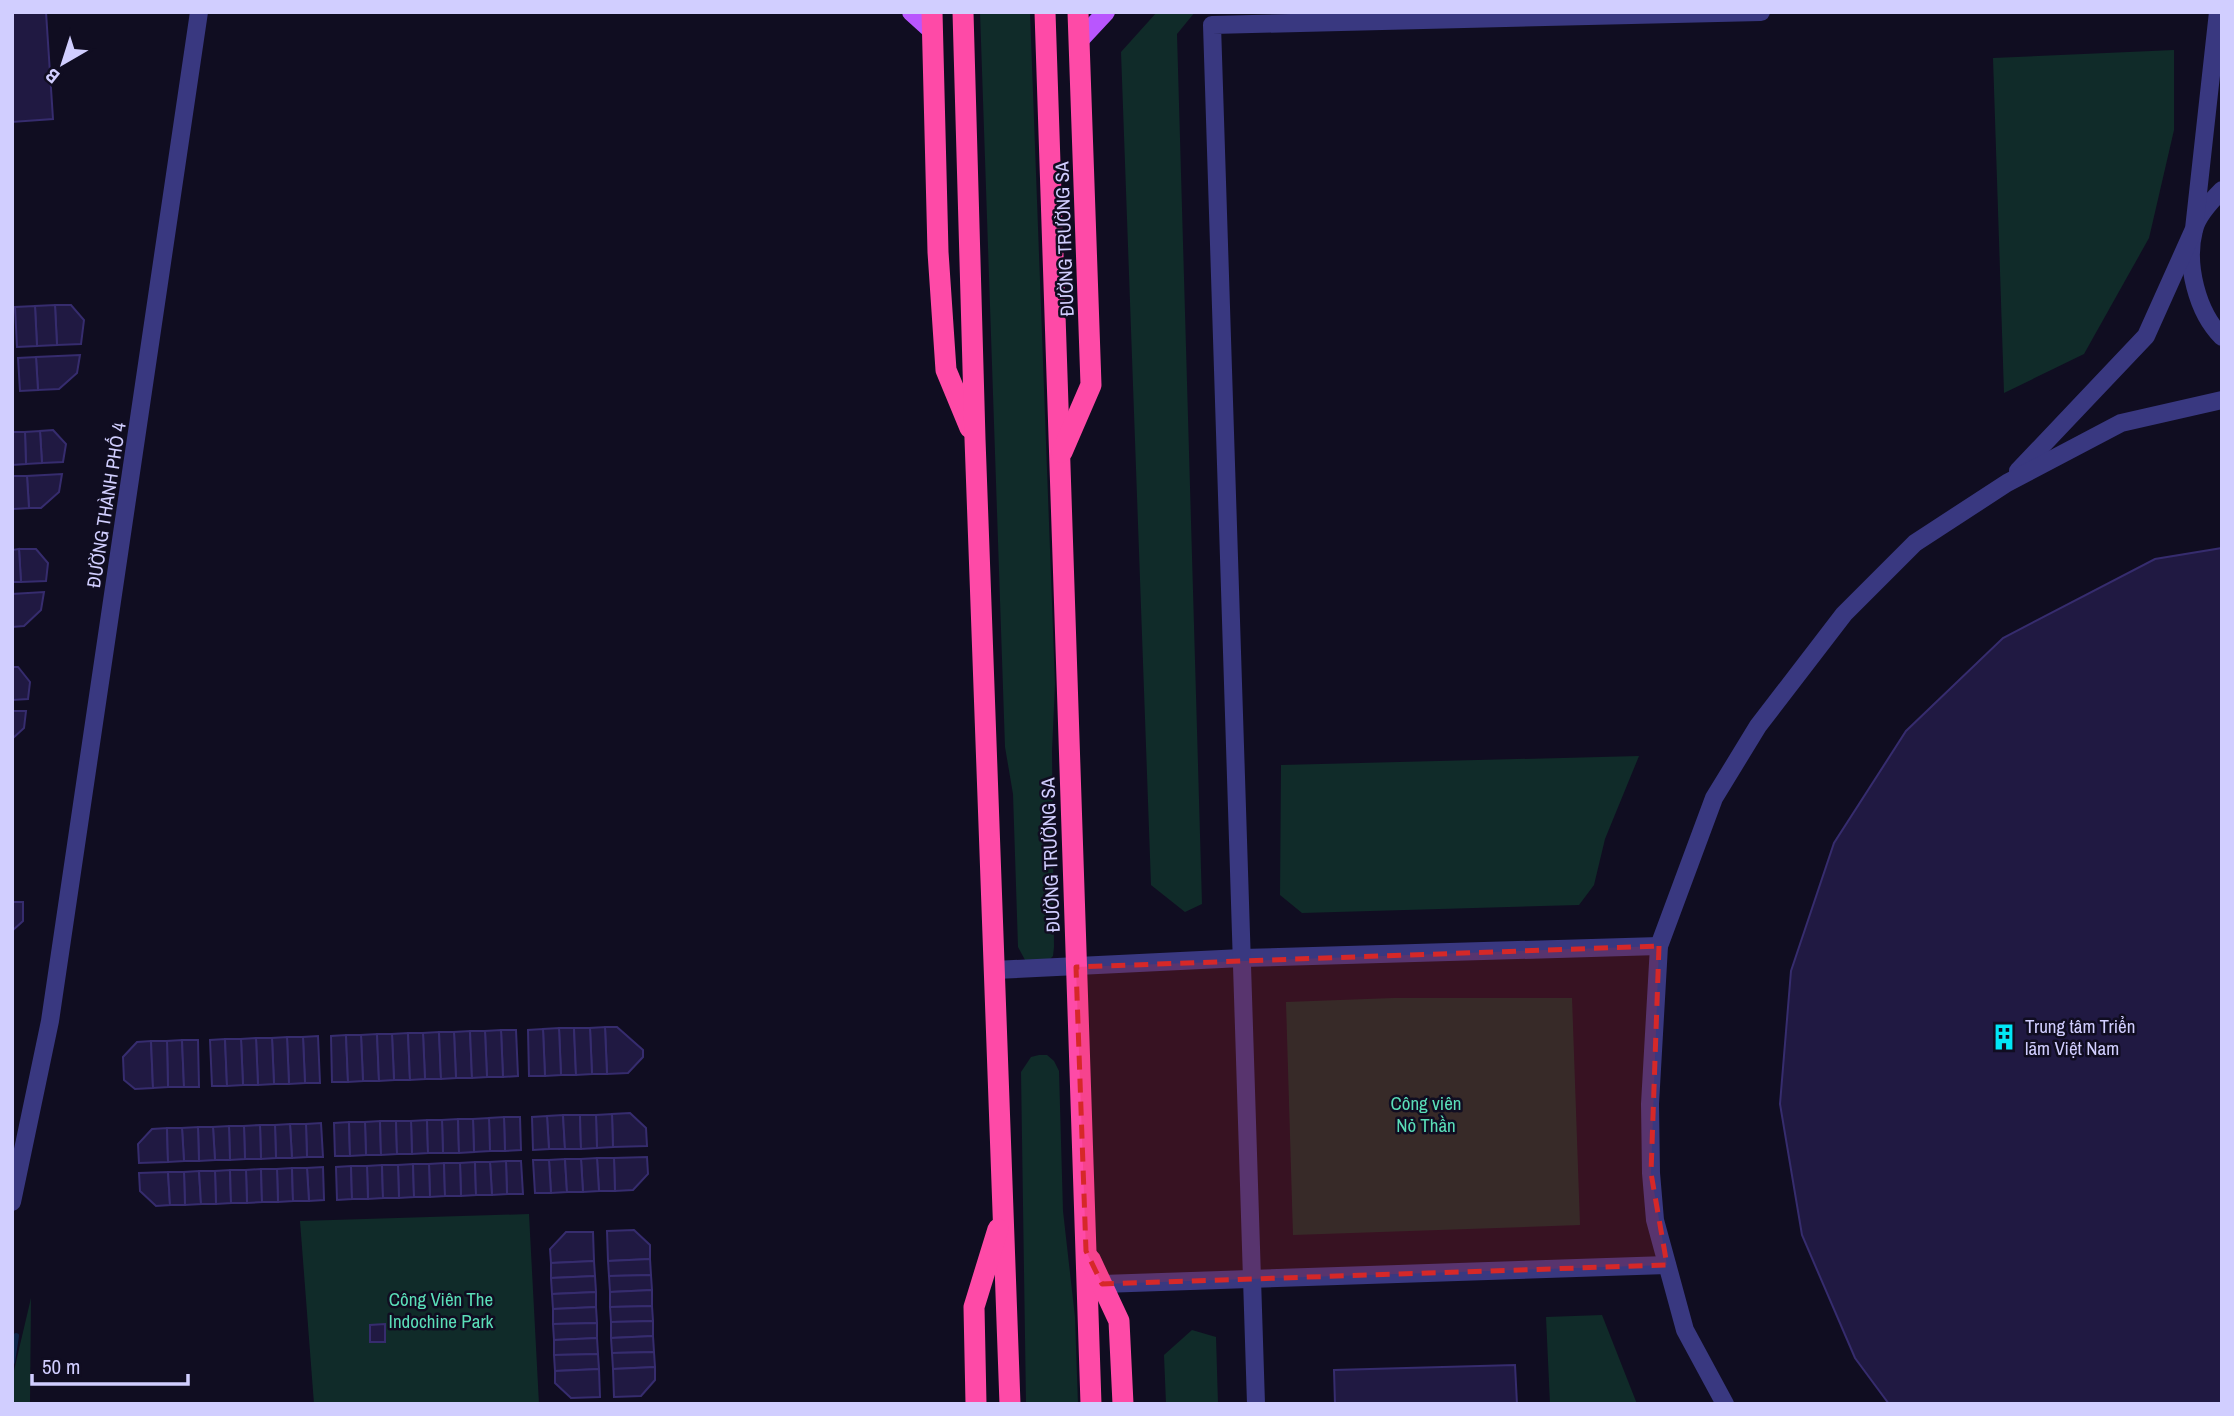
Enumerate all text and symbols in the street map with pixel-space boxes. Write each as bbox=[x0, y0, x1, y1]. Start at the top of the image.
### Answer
north arrow bbox=[28, 28, 98, 98]
text: B bbox=[40, 63, 65, 90]
street label: ĐƯỜNG TRƯỜNG SA bbox=[1048, 161, 1080, 317]
street label: ĐƯỜNG THÀNH PHỐ 4 bbox=[80, 420, 132, 589]
street label: ĐƯỜNG TRƯỜNG SA bbox=[1034, 777, 1066, 933]
place label: Trung tâm Triển lãm Việt Nam bbox=[2025, 1013, 2135, 1061]
building icon: Trung tâm Triển lãm Việt Nam bbox=[1989, 1022, 2019, 1052]
park label: Công viên Nỏ Thần bbox=[1390, 1090, 1462, 1138]
park label: Công Viên The Indochine Park bbox=[389, 1286, 494, 1334]
scale bar bbox=[32, 1342, 187, 1386]
text: 50 m bbox=[42, 1352, 80, 1381]

